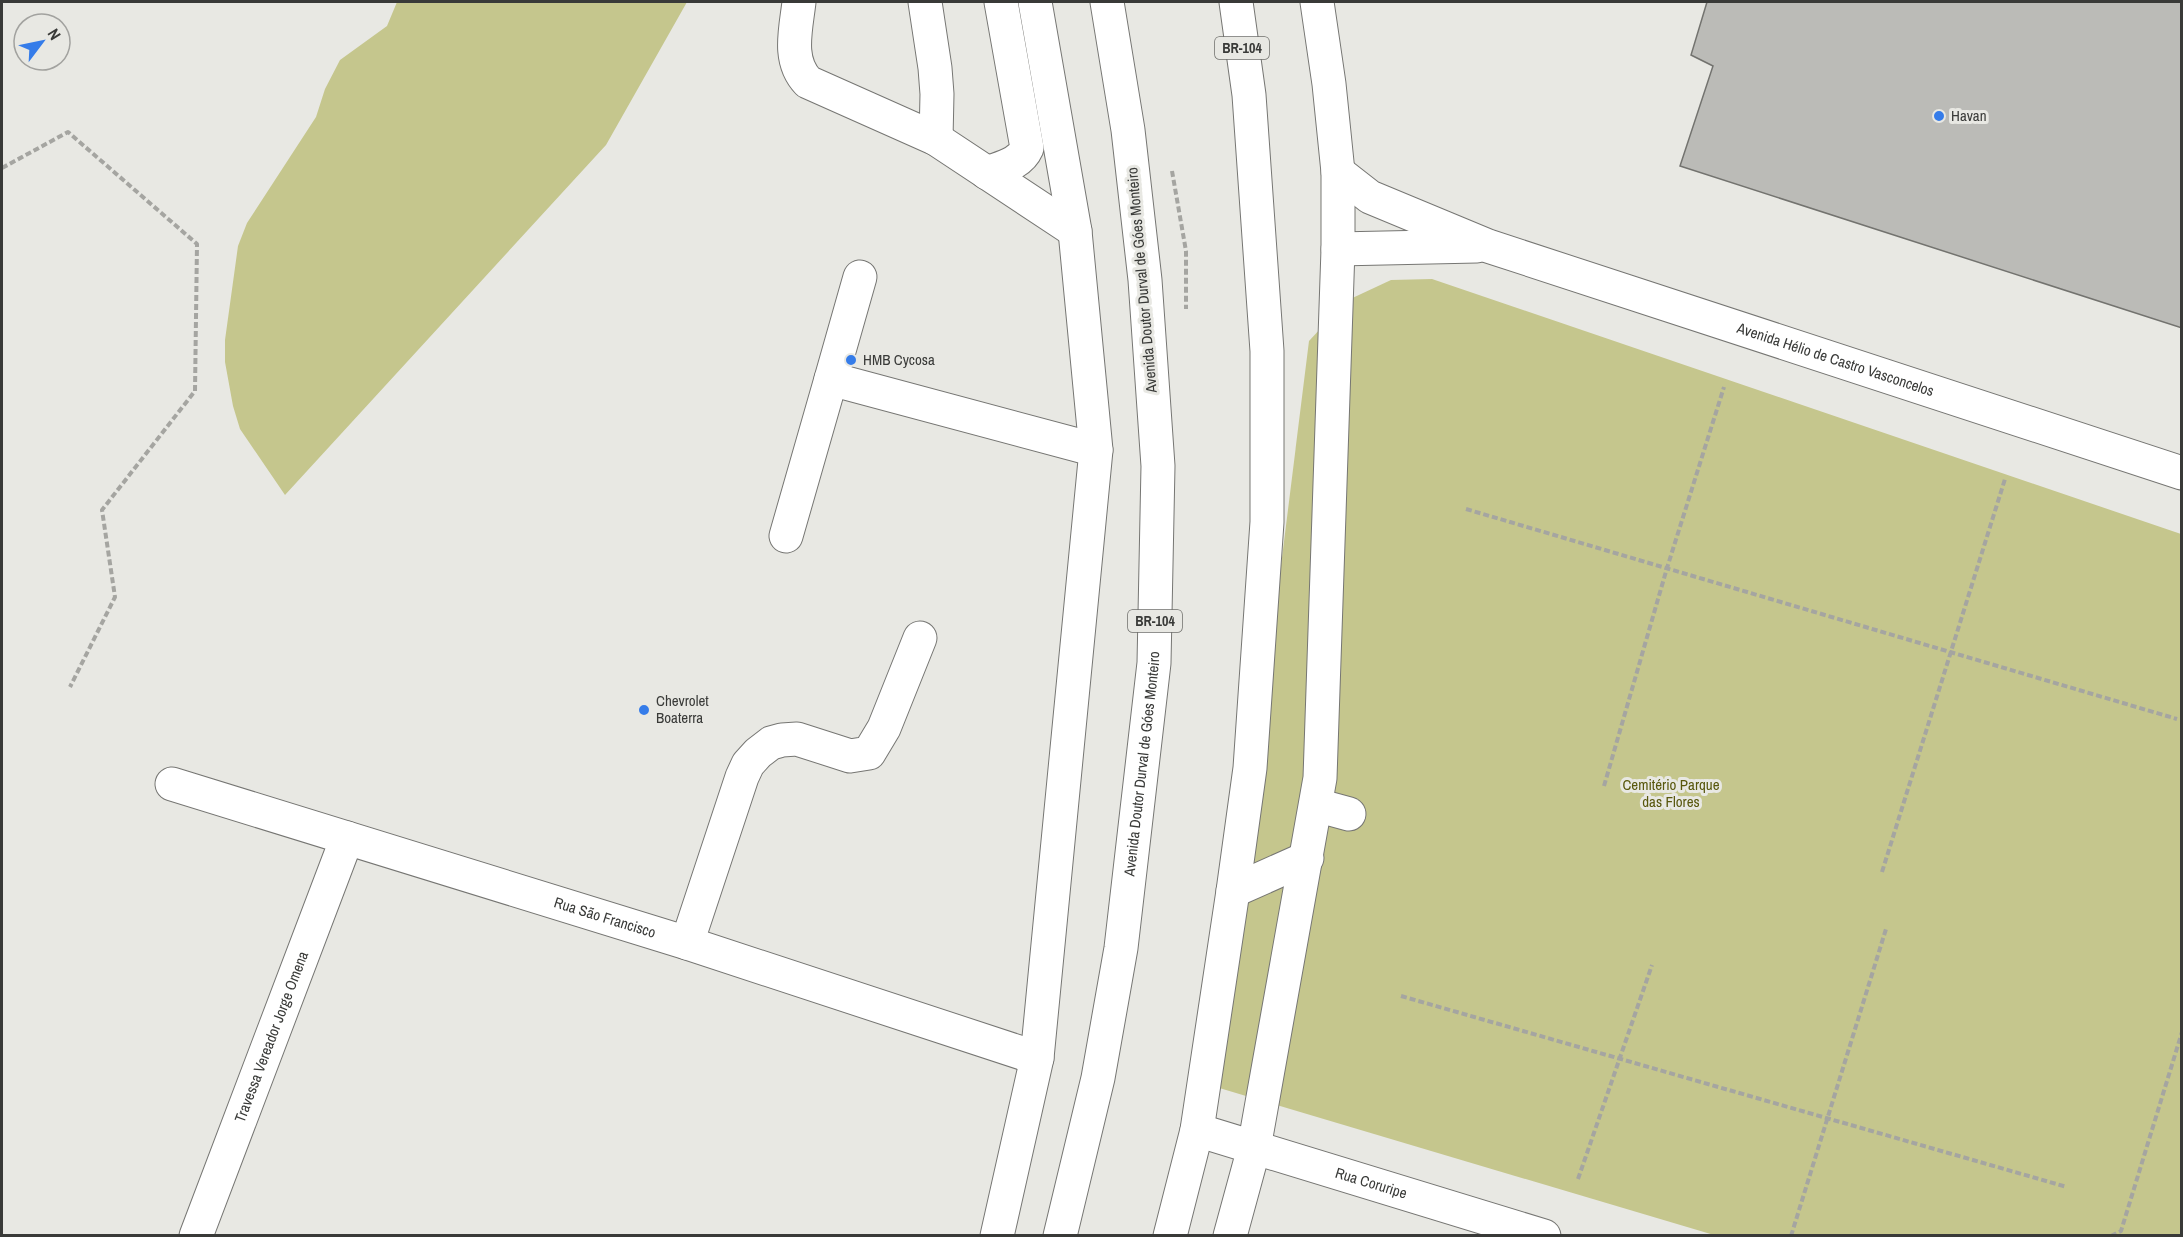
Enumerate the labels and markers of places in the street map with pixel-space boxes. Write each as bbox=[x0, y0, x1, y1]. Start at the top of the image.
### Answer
place label: Havan bbox=[1951, 105, 1987, 126]
marker: Havan bbox=[1932, 109, 1946, 123]
place label: HMB Cycosa bbox=[863, 349, 935, 370]
marker: HMB Cycosa bbox=[844, 353, 858, 367]
place label: Chevrolet Boaterra bbox=[656, 690, 709, 728]
marker: Chevrolet Boaterra bbox=[637, 703, 651, 717]

